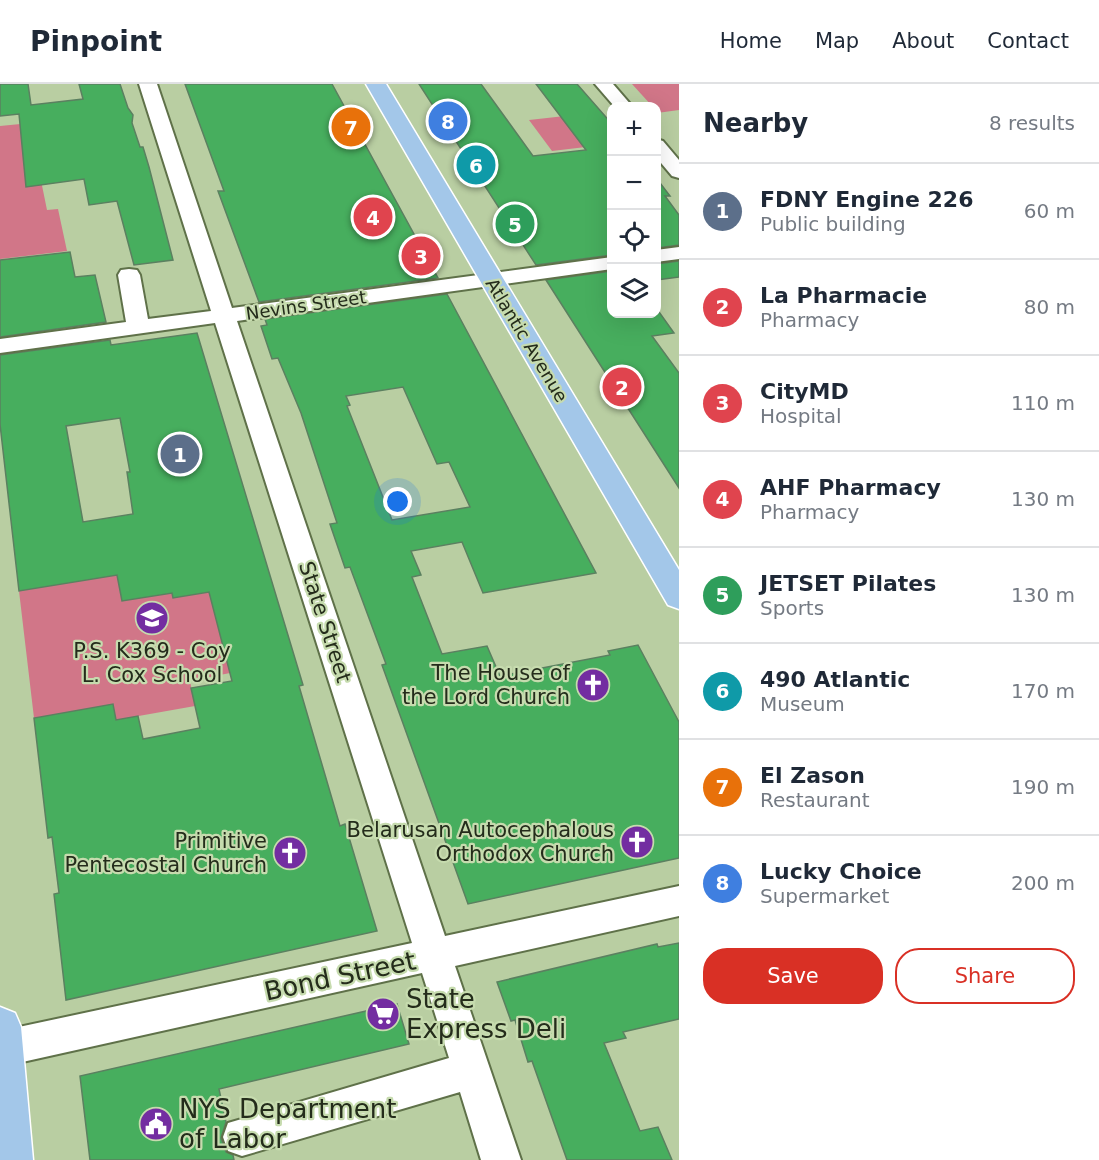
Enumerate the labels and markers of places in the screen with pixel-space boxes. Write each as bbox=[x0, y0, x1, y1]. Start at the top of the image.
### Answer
pin: 8 bbox=[428, 99, 468, 144]
pin: 7 bbox=[332, 104, 370, 150]
pin: 6 bbox=[456, 142, 496, 188]
pin: 4 bbox=[354, 194, 392, 240]
pin: 5 bbox=[496, 202, 534, 246]
pin: 3 bbox=[402, 234, 440, 279]
pin: 2 bbox=[602, 364, 642, 410]
pin: 1 bbox=[160, 432, 200, 476]
school or university icon: P.S. K369 - Coy L. Cox School bbox=[134, 600, 170, 636]
place label: P.S. K369 - Coy L. Cox School bbox=[73, 639, 231, 687]
place label: The House of the Lord Church bbox=[402, 661, 571, 709]
church icon: The House of the Lord Church bbox=[575, 667, 611, 703]
place label: Belarusan Autocephalous Orthodox Church bbox=[347, 818, 614, 866]
church icon: Belarusan Autocephalous Orthodox Church bbox=[619, 824, 655, 860]
place label: Primitive Pentecostal Church bbox=[64, 829, 267, 877]
church icon: Primitive Pentecostal Church bbox=[272, 835, 308, 871]
place label: State Express Deli bbox=[406, 984, 566, 1044]
supermarket icon: State Express Deli bbox=[365, 996, 401, 1032]
place label: NYS Department of Labor bbox=[179, 1094, 396, 1154]
public building icon: NYS Department of Labor bbox=[138, 1106, 174, 1142]

